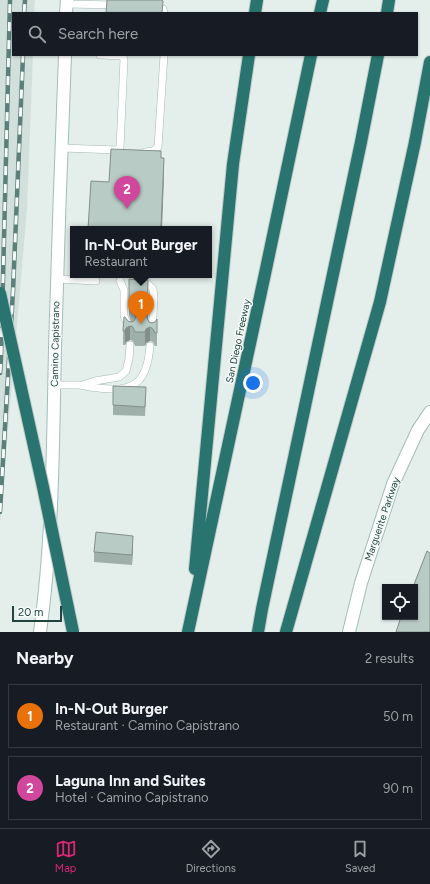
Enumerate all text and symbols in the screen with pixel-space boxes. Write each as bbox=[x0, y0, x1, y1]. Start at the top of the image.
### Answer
search box bbox=[12, 12, 418, 56]
icon: search bbox=[26, 23, 48, 45]
text: Search here bbox=[58, 25, 138, 43]
pin: 2 bbox=[114, 176, 140, 209]
popup bbox=[70, 226, 212, 278]
text: In-N-Out Burger bbox=[84, 236, 198, 254]
text: Restaurant bbox=[84, 254, 148, 269]
pin: 1 bbox=[128, 291, 154, 324]
street label: San Diego Freeway bbox=[223, 297, 253, 384]
street label: Camino Capistrano bbox=[48, 301, 62, 387]
your location bbox=[243, 373, 263, 393]
street label: Marguerite Parkway bbox=[361, 474, 403, 563]
map controls bbox=[382, 584, 418, 620]
button: locate bbox=[382, 584, 418, 620]
scale bar bbox=[12, 604, 62, 623]
text: 20 m bbox=[18, 606, 43, 619]
text: Nearby bbox=[16, 648, 74, 668]
text: 2 results bbox=[365, 651, 414, 666]
text: In-N-Out Burger bbox=[55, 700, 168, 718]
text: 1 bbox=[27, 709, 33, 724]
text: 50 m bbox=[383, 709, 413, 724]
text: Restaurant · Camino Capistrano bbox=[55, 718, 240, 733]
text: Laguna Inn and Suites bbox=[55, 772, 205, 790]
text: 2 bbox=[26, 781, 34, 796]
text: 90 m bbox=[383, 781, 413, 796]
text: Hotel · Camino Capistrano bbox=[55, 790, 208, 805]
tab: Map bbox=[55, 838, 77, 875]
tab: Directions bbox=[186, 838, 236, 875]
tab: Saved bbox=[345, 838, 375, 875]

